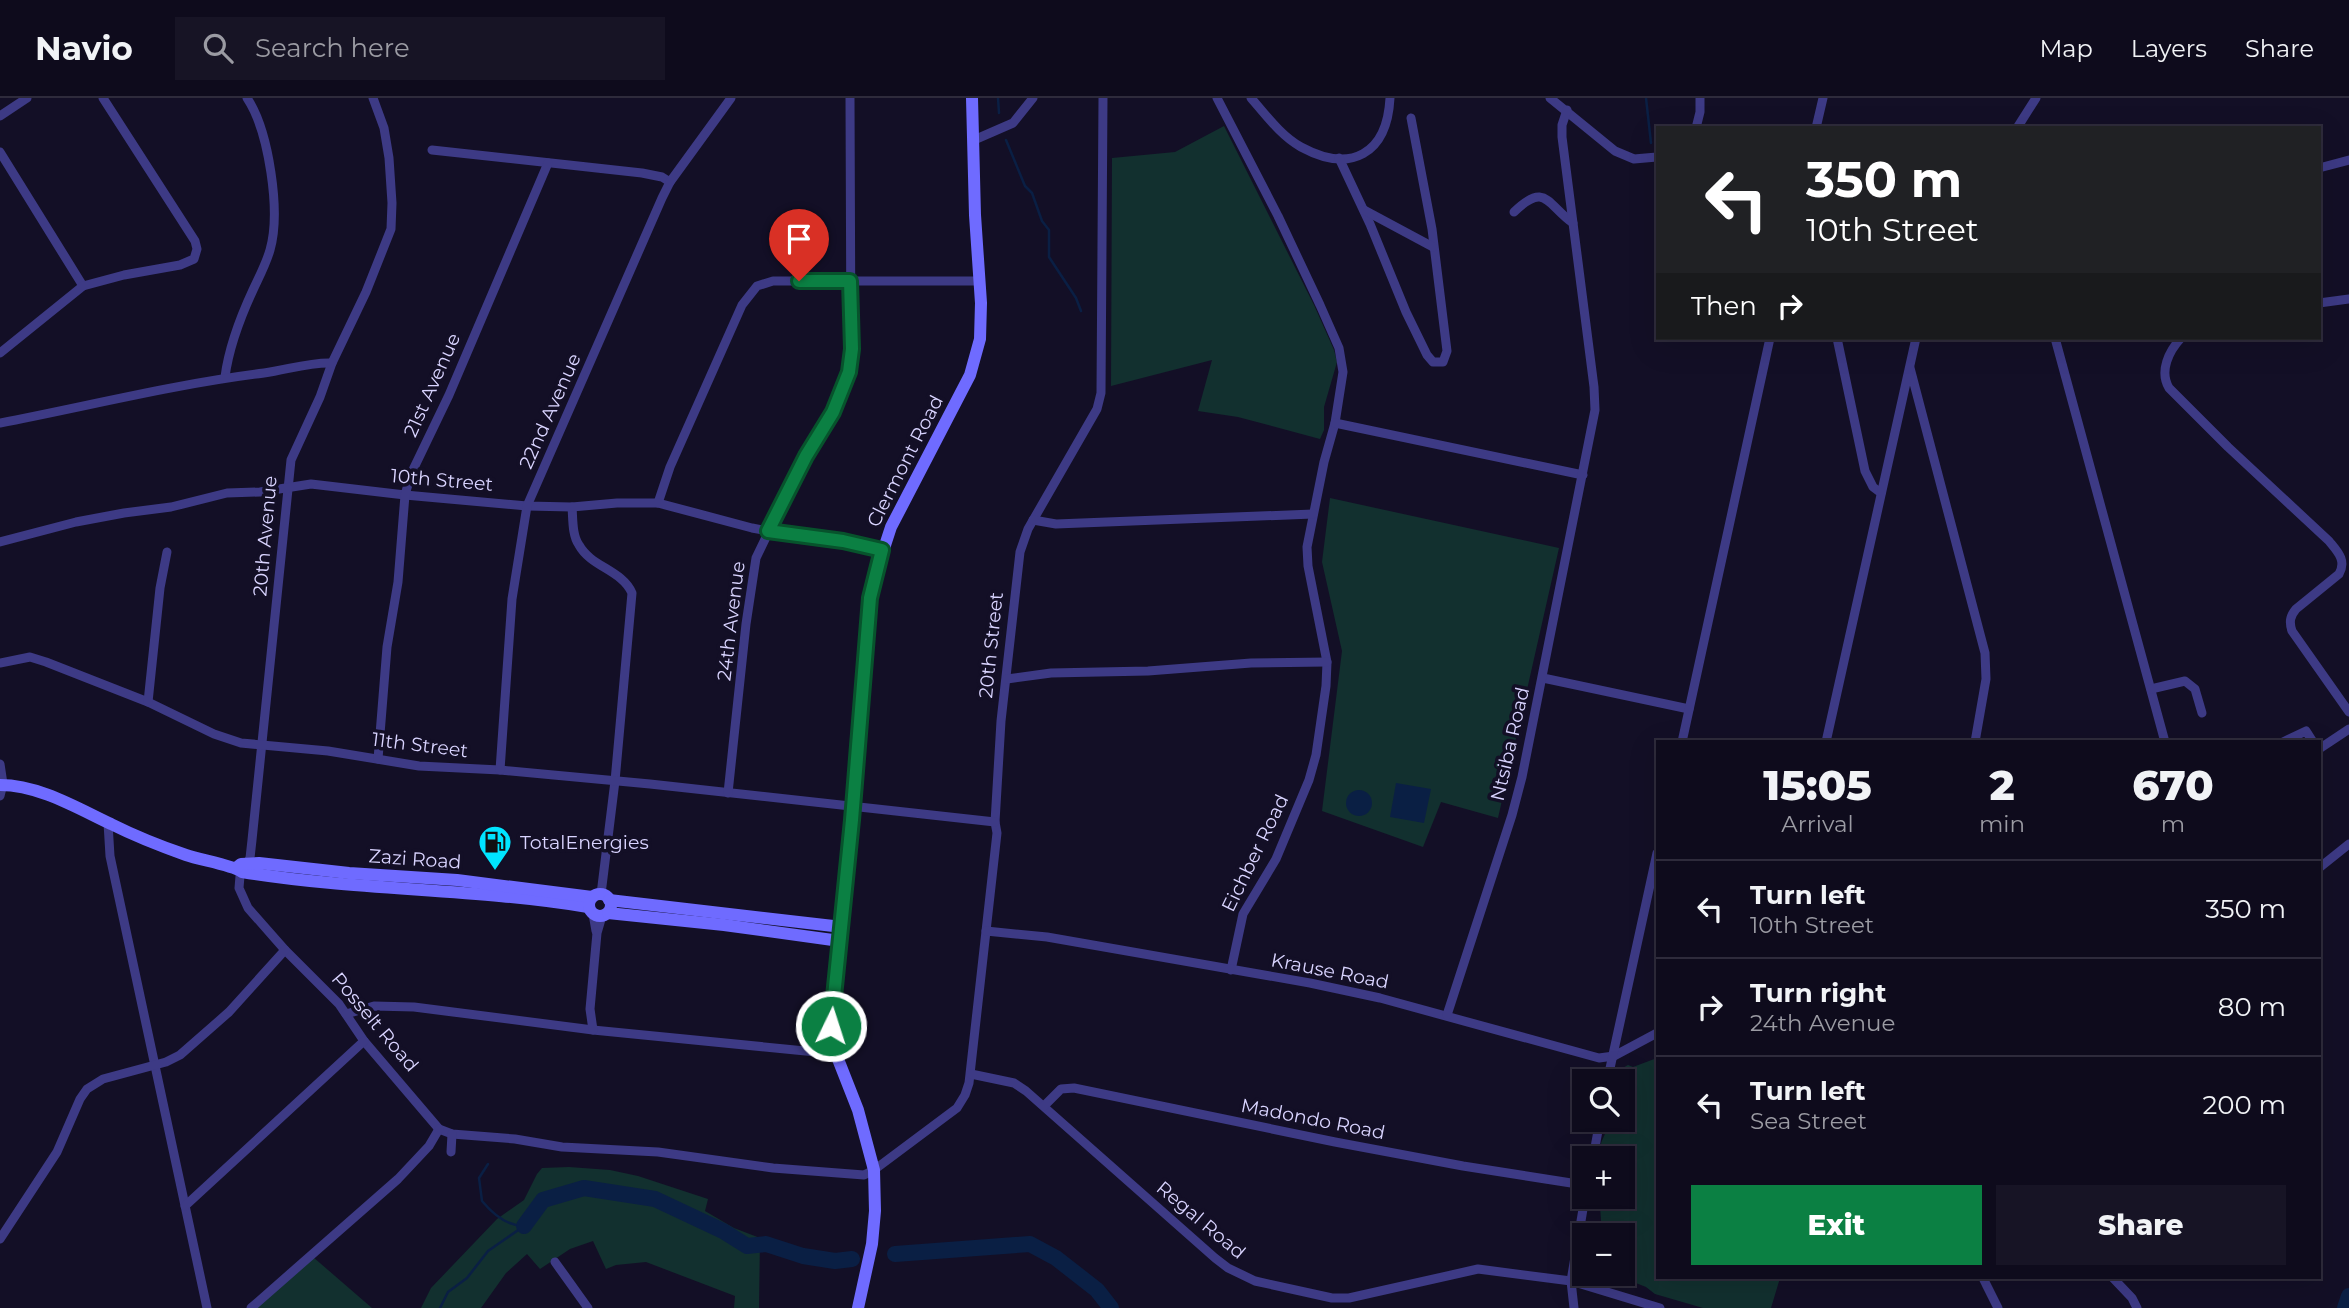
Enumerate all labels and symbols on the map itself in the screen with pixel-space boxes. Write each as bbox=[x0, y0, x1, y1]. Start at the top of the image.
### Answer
pin bbox=[769, 209, 829, 281]
street label: 21st Avenue bbox=[399, 329, 465, 441]
street label: 22nd Avenue bbox=[514, 350, 586, 472]
street label: Clermont Road bbox=[862, 391, 948, 531]
street label: 10th Street bbox=[390, 464, 494, 496]
street label: 20th Avenue bbox=[248, 475, 282, 597]
street label: 24th Avenue bbox=[712, 560, 750, 682]
street label: 20th Street bbox=[974, 591, 1008, 699]
street label: Ntsiba Road bbox=[1486, 685, 1534, 803]
street label: 11th Street bbox=[371, 728, 470, 762]
street label: Eichber Road bbox=[1217, 790, 1293, 916]
fuel station icon: TotalEnergies bbox=[476, 823, 514, 872]
place label: TotalEnergies bbox=[520, 831, 649, 854]
street label: Zazi Road bbox=[368, 844, 462, 874]
street label: Krause Road bbox=[1269, 948, 1391, 994]
street label: Posselt Road bbox=[327, 968, 423, 1076]
position arrow bbox=[794, 989, 868, 1063]
street label: Madondo Road bbox=[1239, 1094, 1387, 1144]
street label: Regal Road bbox=[1152, 1176, 1250, 1264]

